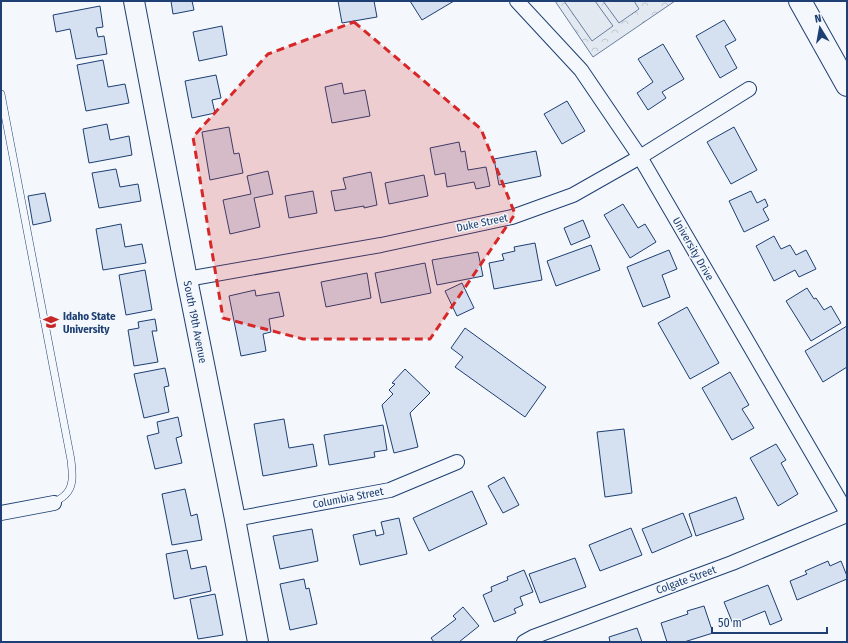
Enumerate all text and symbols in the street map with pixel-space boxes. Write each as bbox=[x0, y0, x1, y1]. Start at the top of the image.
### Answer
north arrow bbox=[800, 8, 840, 48]
text: N bbox=[814, 12, 823, 26]
street label: Duke Street bbox=[455, 211, 509, 235]
street label: University Drive bbox=[670, 215, 716, 283]
street label: South 19th Avenue bbox=[181, 280, 209, 364]
place label: Idaho State University bbox=[63, 310, 116, 336]
school or university icon: Idaho State University bbox=[42, 313, 60, 331]
street label: Columbia Street bbox=[311, 485, 385, 511]
street label: Colgate Street bbox=[654, 563, 718, 597]
scale bar bbox=[712, 609, 827, 635]
text: 50 m bbox=[718, 616, 742, 630]

